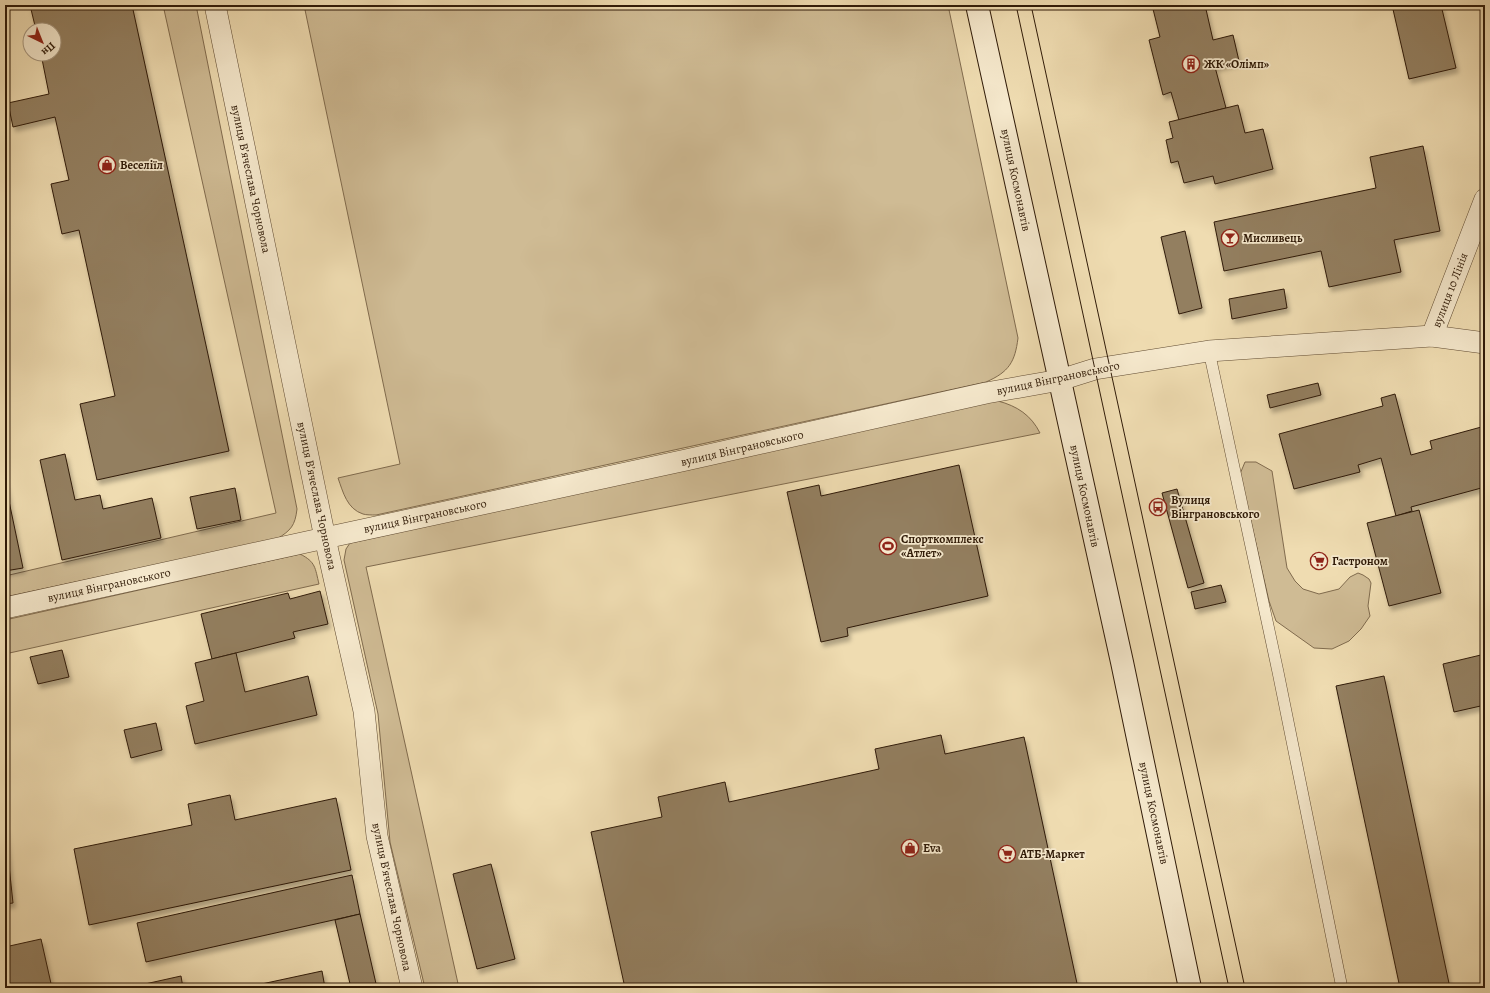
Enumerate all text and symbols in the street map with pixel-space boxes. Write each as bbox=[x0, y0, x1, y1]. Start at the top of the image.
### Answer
north arrow bbox=[22, 22, 62, 62]
text: Пн bbox=[38, 39, 59, 60]
building icon: ЖК «Олімп» bbox=[1181, 54, 1201, 74]
place label: ЖК «Олімп» bbox=[1204, 56, 1270, 72]
street label: вулиця Вʼячеслава Чорновола bbox=[227, 103, 275, 255]
street label: вулиця Космонавтів bbox=[997, 127, 1035, 233]
shop icon: Веселіїл bbox=[97, 155, 117, 175]
place label: Веселіїл bbox=[120, 157, 163, 173]
bar icon: Мисливець bbox=[1220, 228, 1240, 248]
place label: Мисливець bbox=[1243, 230, 1303, 246]
street label: вулиця 10 Лінія bbox=[1428, 250, 1472, 330]
street label: вулиця Вінграновського bbox=[995, 357, 1121, 399]
street label: вулиця Вʼячеслава Чорновола bbox=[293, 420, 341, 572]
street label: вулиця Вінграновського bbox=[679, 426, 805, 470]
street label: вулиця Космонавтів bbox=[1066, 443, 1104, 549]
place label: Вулиця Вінграновського bbox=[1171, 492, 1260, 522]
street label: вулиця Вінграновського bbox=[362, 495, 488, 537]
bus stop icon: Вулиця Вінграновського bbox=[1148, 497, 1168, 517]
place label: Спорткомплекс «Атлет» bbox=[901, 531, 984, 561]
sports icon: Спорткомплекс «Атлет» bbox=[878, 536, 898, 556]
supermarket icon: Гастроном bbox=[1309, 551, 1329, 571]
place label: Гастроном bbox=[1332, 553, 1388, 569]
street label: вулиця Вінграновського bbox=[46, 564, 172, 606]
street label: вулиця Космонавтів bbox=[1135, 760, 1173, 866]
street label: вулиця Вʼячеслава Чорновола bbox=[368, 821, 416, 973]
shop icon: Eva bbox=[900, 838, 920, 858]
place label: Eva bbox=[923, 840, 941, 856]
supermarket icon: АТБ-Маркет bbox=[997, 844, 1017, 864]
place label: АТБ-Маркет bbox=[1019, 846, 1085, 862]

